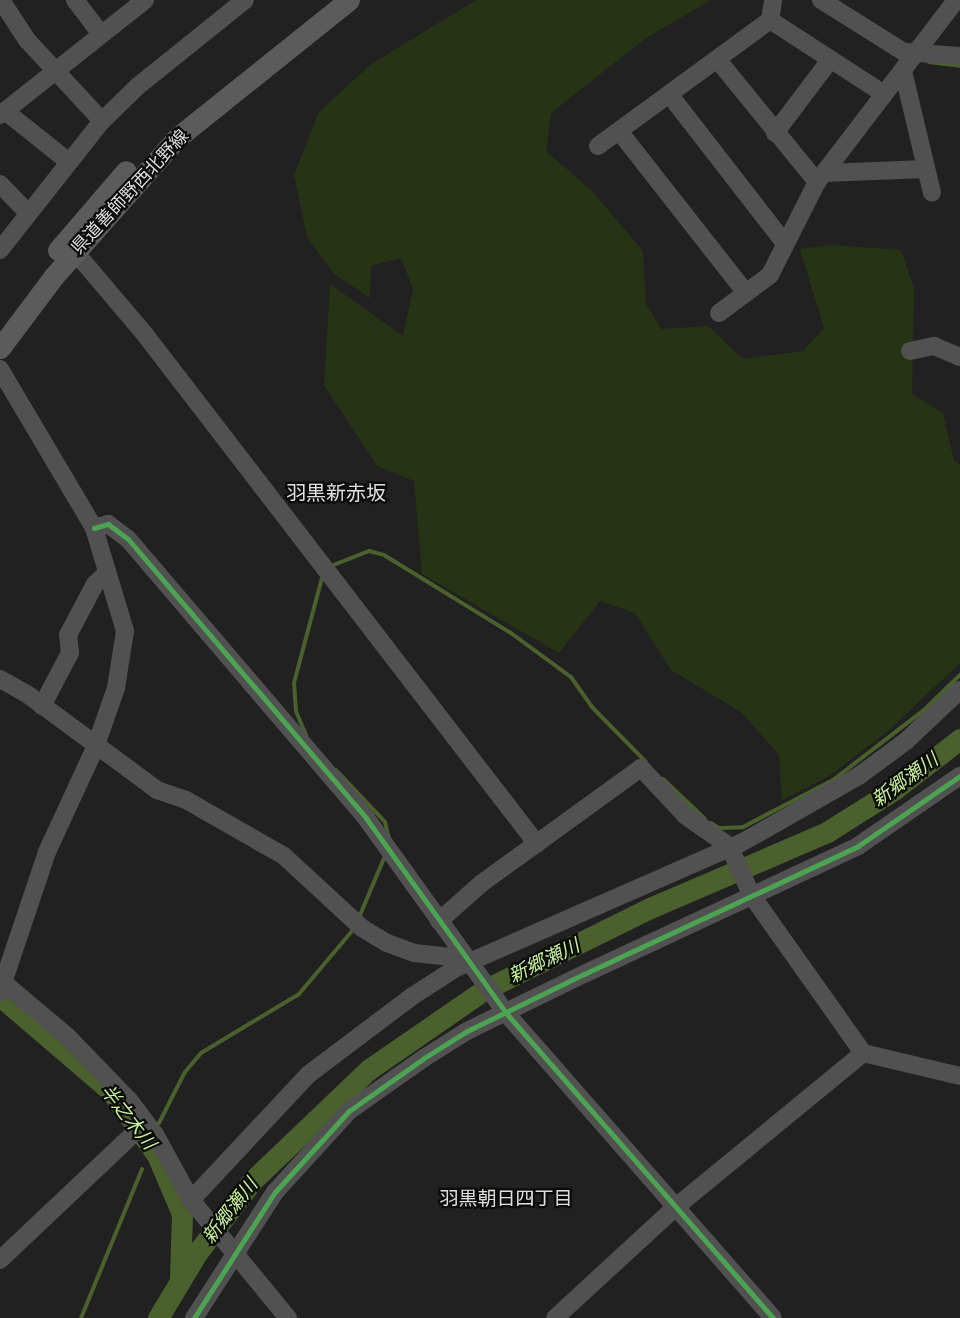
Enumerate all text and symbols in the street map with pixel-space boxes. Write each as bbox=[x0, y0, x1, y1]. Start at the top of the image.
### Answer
street label: 県道善師野西北野線 bbox=[67, 125, 193, 259]
district label: 羽黒新赤坂 bbox=[286, 481, 386, 505]
water label: 新郷瀬川 bbox=[868, 748, 942, 812]
water label: 新郷瀬川 bbox=[505, 934, 583, 988]
water label: 半之木川 bbox=[96, 1080, 160, 1154]
water label: 新郷瀬川 bbox=[198, 1174, 262, 1248]
district label: 羽黒朝日四丁目 bbox=[440, 1188, 572, 1210]

